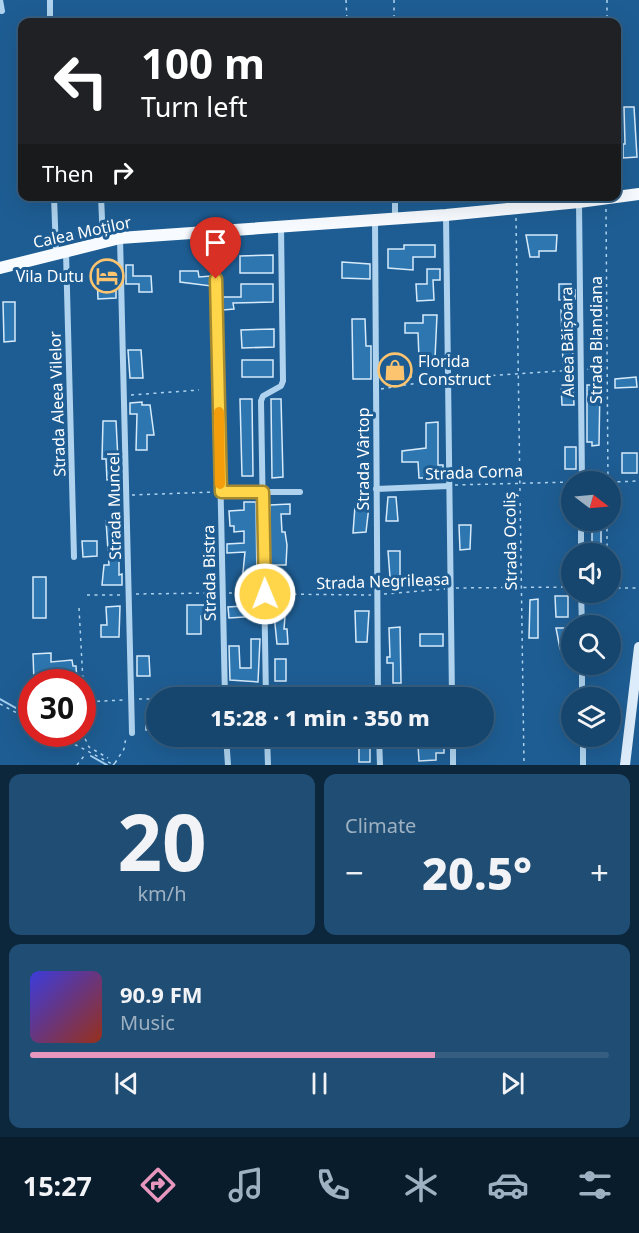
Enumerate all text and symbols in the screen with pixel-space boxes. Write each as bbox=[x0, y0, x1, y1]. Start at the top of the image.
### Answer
text: 100 m bbox=[141, 34, 265, 91]
icon: left bbox=[42, 42, 120, 120]
text: Turn left bbox=[141, 88, 247, 125]
icon: right bbox=[106, 156, 139, 189]
text: Then bbox=[42, 158, 94, 188]
street label: Calea Moților bbox=[31, 211, 134, 253]
pin bbox=[190, 217, 241, 279]
icon: arrive bbox=[199, 226, 232, 259]
hotel icon: Vila Dutu bbox=[89, 258, 125, 294]
place label: Vila Dutu bbox=[16, 265, 84, 287]
street label: Strada Blandiana bbox=[585, 276, 607, 404]
street label: Aleea Băișoara bbox=[555, 287, 579, 397]
street label: Strada Aleea Vilelor bbox=[43, 330, 71, 477]
place label: Florida Construct bbox=[418, 350, 491, 390]
shop icon: Florida Construct bbox=[377, 352, 413, 388]
street label: Strada Vârtop bbox=[352, 408, 374, 510]
street label: Strada Muncel bbox=[102, 452, 126, 560]
street label: Strada Corna bbox=[425, 459, 523, 485]
north arrow bbox=[561, 471, 621, 531]
map controls bbox=[561, 471, 621, 747]
street label: Strada Ocoliș bbox=[498, 492, 522, 590]
street label: Strada Bistra bbox=[197, 525, 221, 621]
button: sound bbox=[561, 543, 621, 603]
position arrow bbox=[233, 562, 297, 626]
street label: Strada Negrileasa bbox=[316, 568, 450, 594]
button: search bbox=[561, 615, 621, 675]
speed limit sign: 30 bbox=[18, 669, 96, 747]
button: layers bbox=[561, 687, 621, 747]
text: 15:28 · 1 min · 350 m bbox=[210, 702, 430, 732]
text: 20 bbox=[117, 788, 207, 894]
text: Climate bbox=[345, 812, 416, 839]
text: 20.5° bbox=[422, 842, 532, 903]
text: − bbox=[345, 850, 364, 895]
text: + bbox=[590, 850, 609, 895]
text: km/h bbox=[137, 880, 187, 907]
text: 90.9 FM bbox=[120, 979, 202, 1009]
text: Music bbox=[120, 1009, 175, 1036]
icon: previous bbox=[110, 1067, 143, 1100]
icon: pause bbox=[303, 1067, 336, 1100]
icon: next bbox=[496, 1067, 529, 1100]
icon: directions bbox=[137, 1164, 179, 1206]
icon: music bbox=[225, 1164, 267, 1206]
icon: phone bbox=[312, 1164, 354, 1206]
icon: climate bbox=[400, 1164, 442, 1206]
icon: car bbox=[487, 1164, 529, 1206]
icon: filters bbox=[574, 1164, 616, 1206]
text: 15:27 bbox=[23, 1167, 92, 1204]

